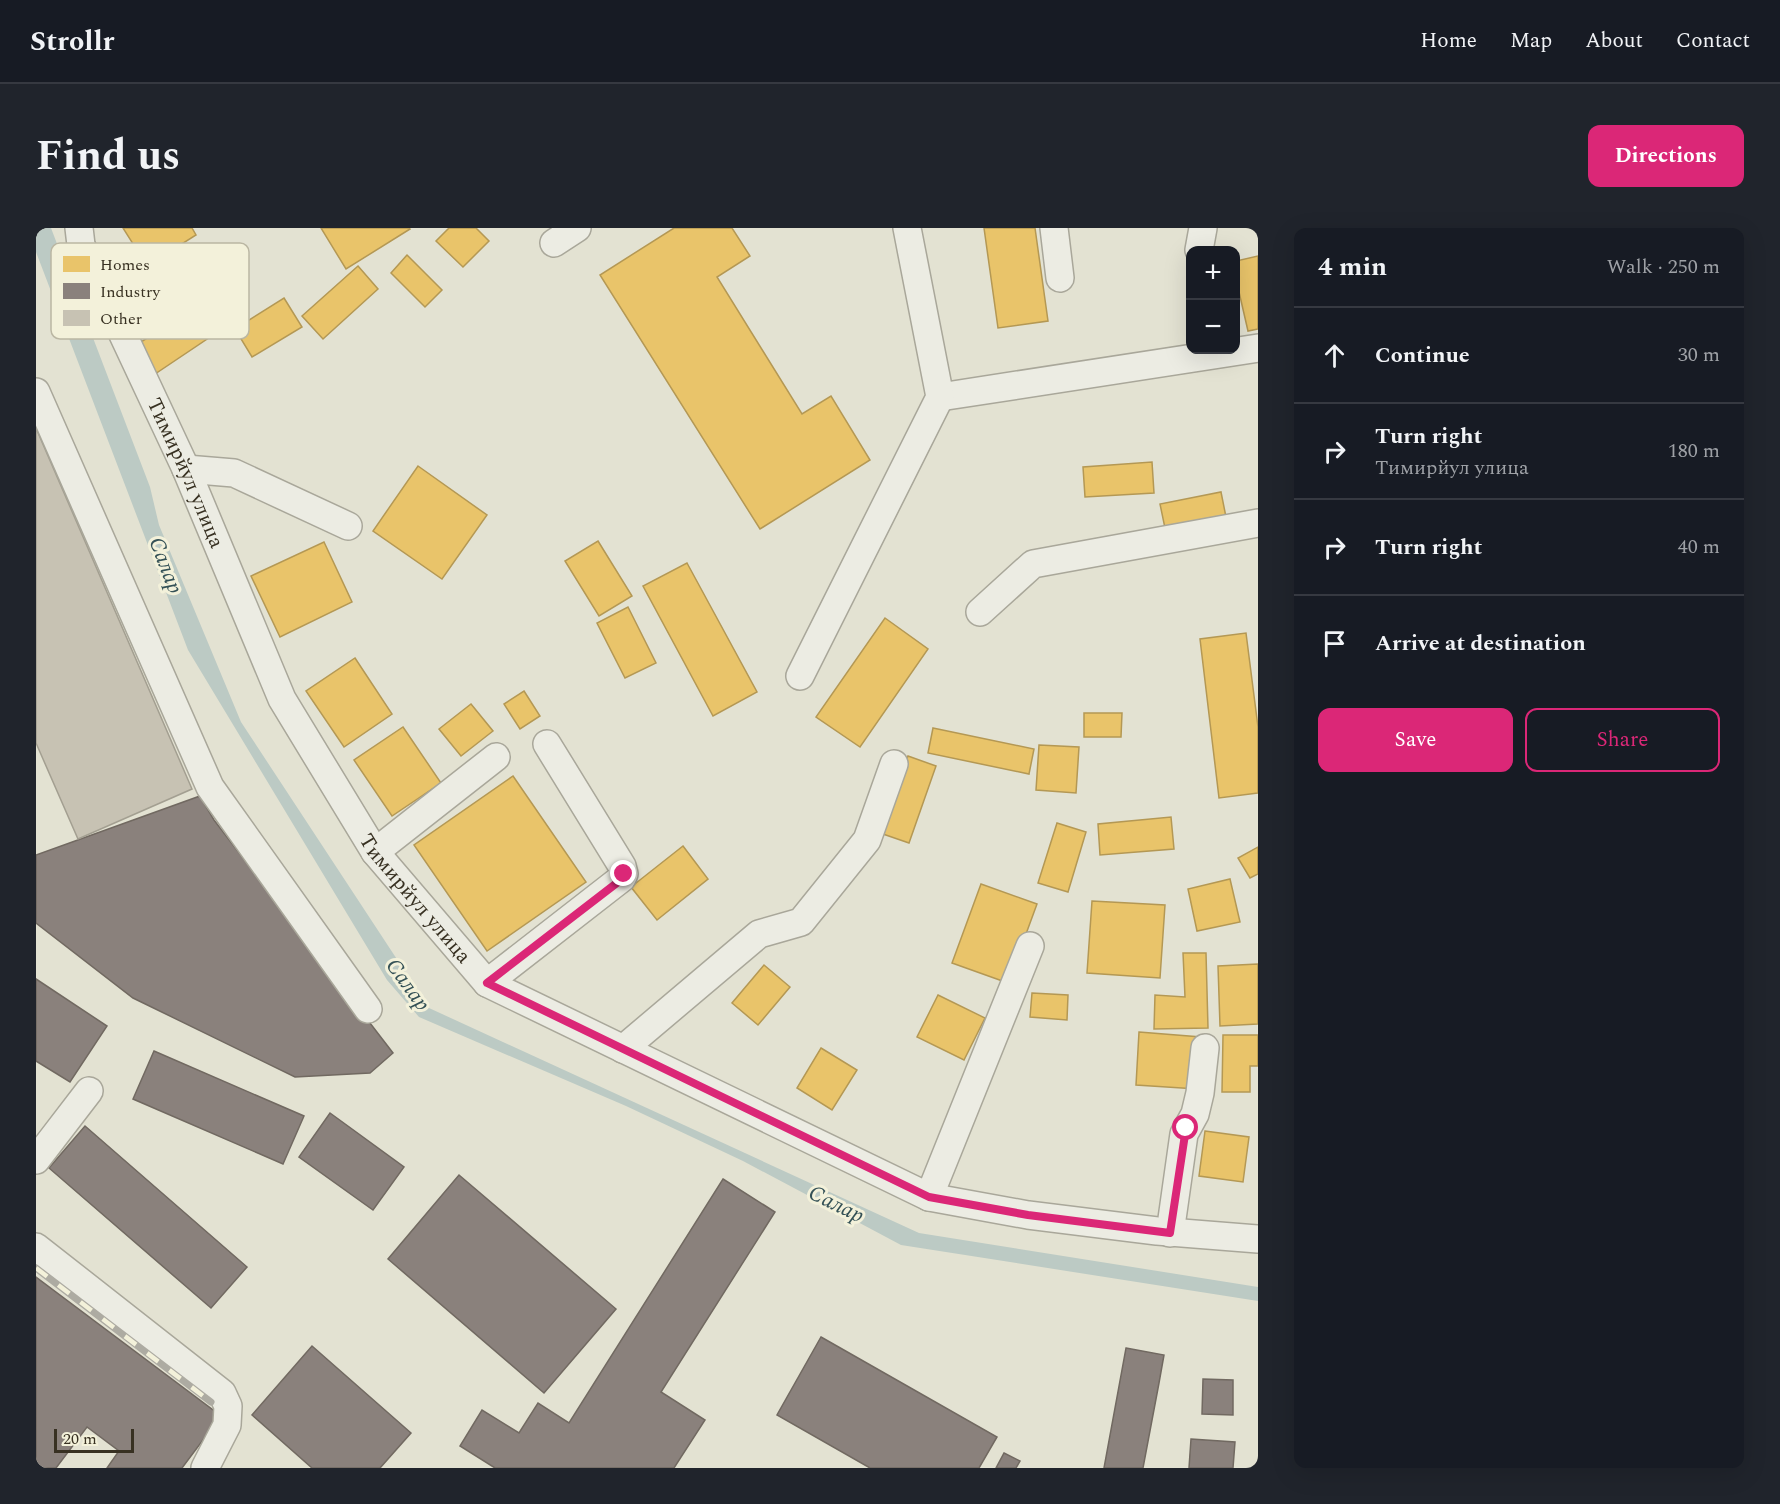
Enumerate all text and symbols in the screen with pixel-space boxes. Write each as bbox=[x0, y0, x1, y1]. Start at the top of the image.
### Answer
text: Strollr bbox=[30, 20, 114, 63]
text: Home bbox=[1420, 25, 1477, 57]
text: Map bbox=[1510, 25, 1552, 57]
text: About bbox=[1585, 25, 1643, 57]
text: Contact bbox=[1676, 25, 1750, 57]
text: Find us bbox=[36, 125, 180, 188]
button: Directions bbox=[1588, 125, 1744, 187]
legend bbox=[51, 243, 249, 339]
map controls bbox=[1186, 246, 1240, 354]
button: + bbox=[1186, 246, 1240, 300]
text: 4 min bbox=[1318, 247, 1387, 287]
text: Walk · 250 m bbox=[1607, 252, 1720, 282]
text: Homes bbox=[100, 253, 150, 277]
text: Industry bbox=[100, 280, 161, 304]
button: − bbox=[1186, 300, 1240, 354]
text: Other bbox=[100, 307, 142, 331]
icon: ahead bbox=[1318, 339, 1351, 372]
text: Continue bbox=[1375, 339, 1470, 372]
text: 30 m bbox=[1678, 340, 1720, 370]
street label: Тимирйул улица bbox=[138, 393, 233, 554]
text: Turn right bbox=[1375, 420, 1482, 453]
icon: right bbox=[1318, 435, 1351, 468]
text: 180 m bbox=[1668, 436, 1720, 466]
text: Тимирйул улица bbox=[1375, 453, 1529, 483]
icon: right bbox=[1318, 531, 1351, 564]
text: Turn right bbox=[1375, 531, 1482, 564]
water label: Салар bbox=[140, 532, 192, 599]
text: 40 m bbox=[1678, 532, 1720, 562]
icon: arrive bbox=[1318, 627, 1351, 660]
text: Arrive at destination bbox=[1375, 627, 1586, 660]
button: Save bbox=[1318, 708, 1513, 772]
button: Share bbox=[1525, 708, 1720, 772]
street label: Тимирйул улица bbox=[350, 828, 479, 972]
route end bbox=[610, 860, 636, 886]
water label: Салар bbox=[377, 951, 438, 1018]
route start bbox=[1172, 1114, 1198, 1140]
water label: Салар bbox=[803, 1177, 870, 1232]
scale bar bbox=[54, 1426, 134, 1454]
text: 20 m bbox=[63, 1427, 97, 1451]

